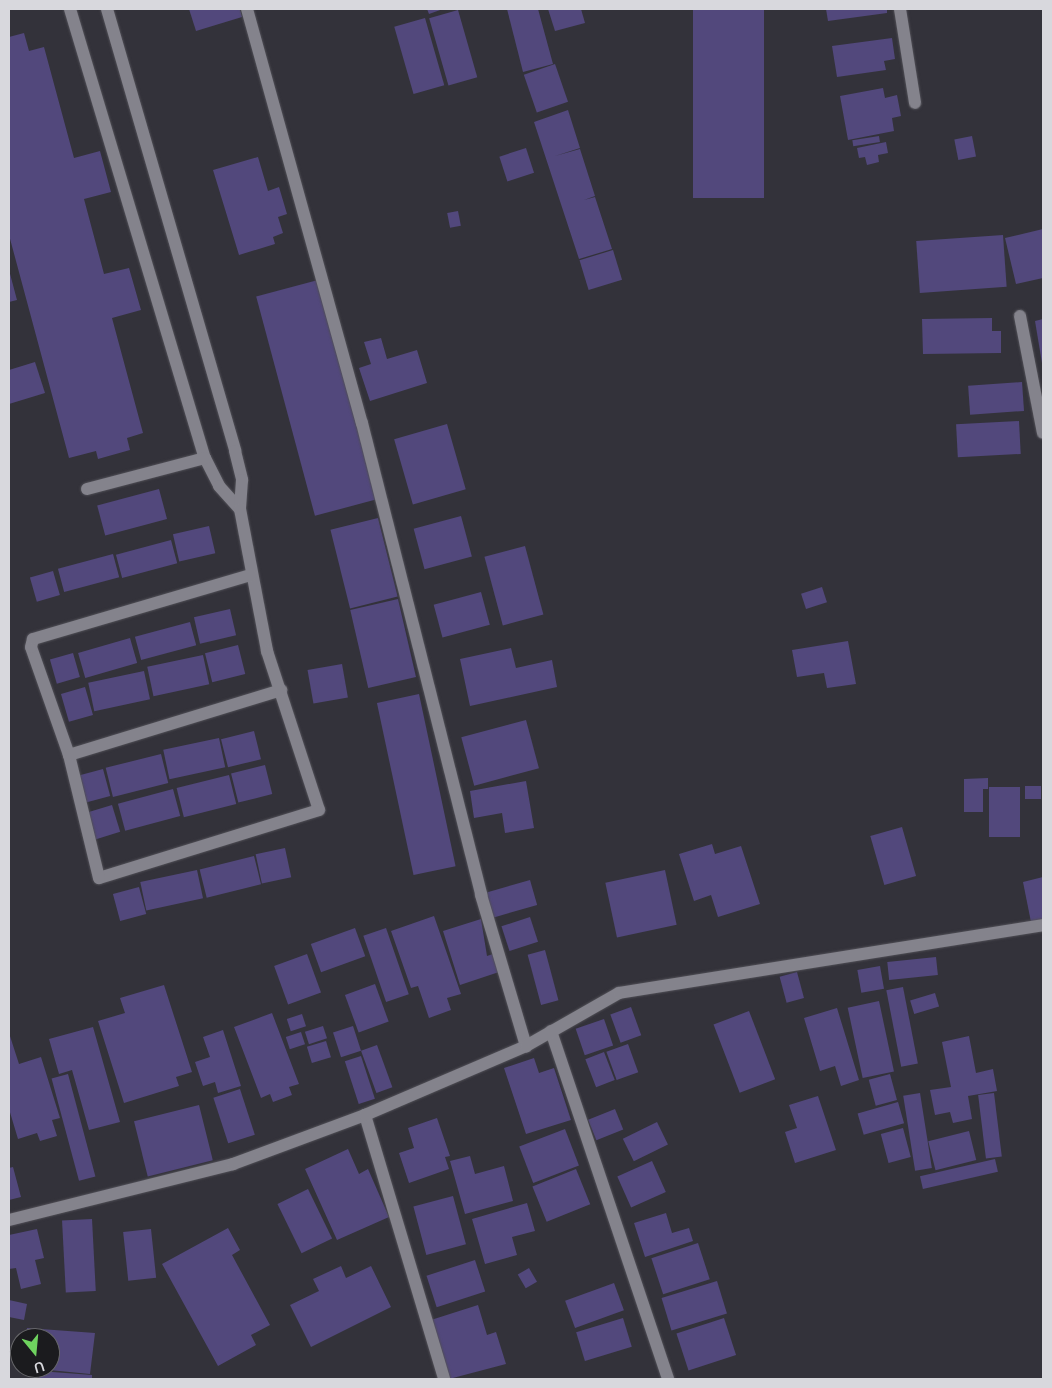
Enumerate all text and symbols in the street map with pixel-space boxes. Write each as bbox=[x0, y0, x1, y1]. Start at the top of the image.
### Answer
north arrow bbox=[10, 1328, 60, 1378]
text: U bbox=[32, 1356, 47, 1377]

